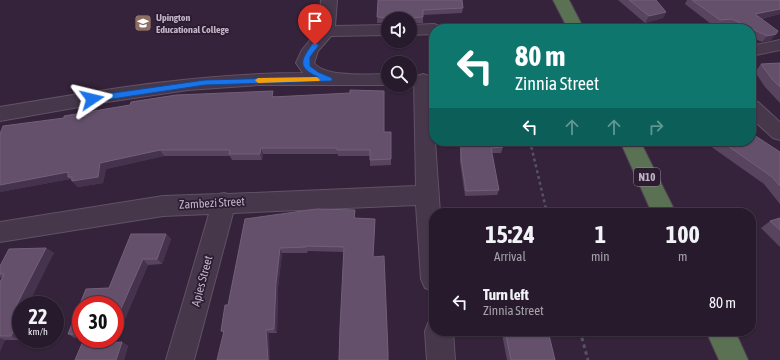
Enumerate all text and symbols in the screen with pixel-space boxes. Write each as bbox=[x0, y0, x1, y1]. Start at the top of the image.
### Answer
pin bbox=[298, 4, 332, 45]
icon: arrive bbox=[304, 10, 326, 32]
place label: Upington Educational College bbox=[156, 12, 230, 35]
map controls bbox=[381, 12, 417, 92]
button: sound bbox=[381, 12, 417, 48]
school or university icon: Upington Educational College bbox=[133, 13, 153, 33]
icon: left bbox=[449, 40, 501, 92]
text: 80 m bbox=[515, 40, 565, 72]
button: search bbox=[381, 56, 417, 92]
text: Zinnia Street bbox=[515, 73, 599, 94]
position arrow bbox=[71, 78, 113, 120]
icon: left bbox=[519, 116, 541, 138]
icon: ahead bbox=[561, 116, 583, 138]
icon: ahead bbox=[603, 116, 625, 138]
icon: right bbox=[645, 116, 667, 138]
road number: N10 bbox=[634, 168, 660, 186]
street label: Zambezi Street bbox=[179, 194, 246, 212]
text: 15:24 bbox=[485, 221, 535, 248]
text: 1 bbox=[595, 221, 606, 248]
text: 100 bbox=[666, 221, 700, 248]
text: Arrival bbox=[494, 249, 526, 264]
text: min bbox=[591, 249, 610, 264]
text: m bbox=[678, 249, 687, 264]
street label: Apies Street bbox=[189, 254, 216, 308]
text: Turn left bbox=[483, 286, 529, 303]
icon: left bbox=[449, 291, 471, 313]
text: 80 m bbox=[709, 294, 736, 311]
speed limit sign: 30 bbox=[72, 296, 124, 348]
text: Zinnia Street bbox=[483, 303, 544, 318]
text: 22 bbox=[29, 305, 47, 328]
text: km/h bbox=[28, 326, 48, 337]

